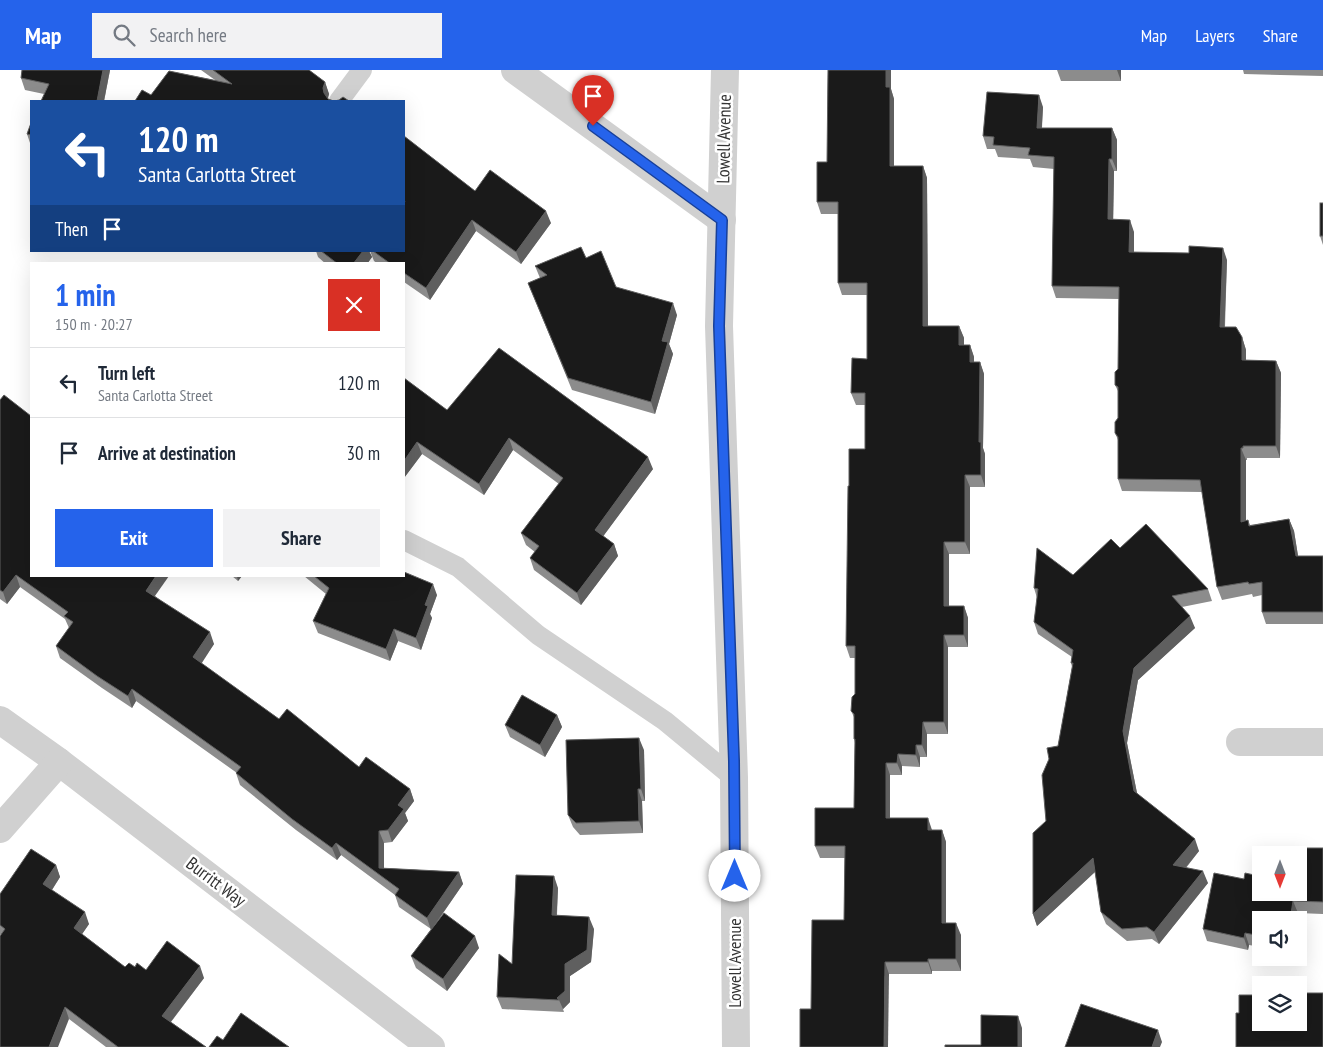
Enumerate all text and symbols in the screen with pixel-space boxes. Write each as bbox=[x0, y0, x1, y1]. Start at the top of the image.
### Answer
search box bbox=[92, 13, 442, 58]
text: Map bbox=[25, 20, 62, 51]
icon: search bbox=[110, 21, 138, 49]
text: Search here bbox=[150, 23, 227, 47]
text: Map bbox=[1141, 24, 1167, 47]
text: Layers bbox=[1195, 24, 1235, 47]
text: Share bbox=[1263, 24, 1298, 47]
pin bbox=[572, 75, 614, 126]
icon: arrive bbox=[579, 82, 607, 110]
street label: Lowell Avenue bbox=[711, 94, 736, 184]
text: 120 m bbox=[138, 116, 219, 162]
icon: left bbox=[55, 120, 120, 185]
text: Santa Carlotta Street bbox=[138, 160, 296, 188]
icon: arrive bbox=[98, 215, 126, 243]
text: Then bbox=[55, 217, 88, 241]
text: 1 min bbox=[55, 275, 116, 314]
button: close bbox=[328, 279, 380, 331]
text: 150 m · 20:27 bbox=[55, 314, 133, 334]
text: Turn left bbox=[98, 361, 155, 385]
icon: left bbox=[55, 369, 83, 397]
text: 120 m bbox=[338, 371, 380, 395]
text: Santa Carlotta Street bbox=[98, 385, 213, 405]
icon: arrive bbox=[55, 439, 83, 467]
text: Arrive at destination bbox=[98, 441, 236, 465]
text: 30 m bbox=[347, 441, 380, 465]
button: Exit bbox=[55, 509, 213, 567]
button: Share bbox=[223, 509, 380, 567]
north arrow bbox=[1252, 846, 1308, 901]
map controls bbox=[1252, 846, 1307, 1031]
position arrow bbox=[708, 849, 760, 901]
street label: Burritt Way bbox=[182, 852, 251, 912]
button: sound bbox=[1252, 911, 1307, 966]
street label: Lowell Avenue bbox=[723, 918, 746, 1008]
button: layers bbox=[1252, 976, 1307, 1031]

